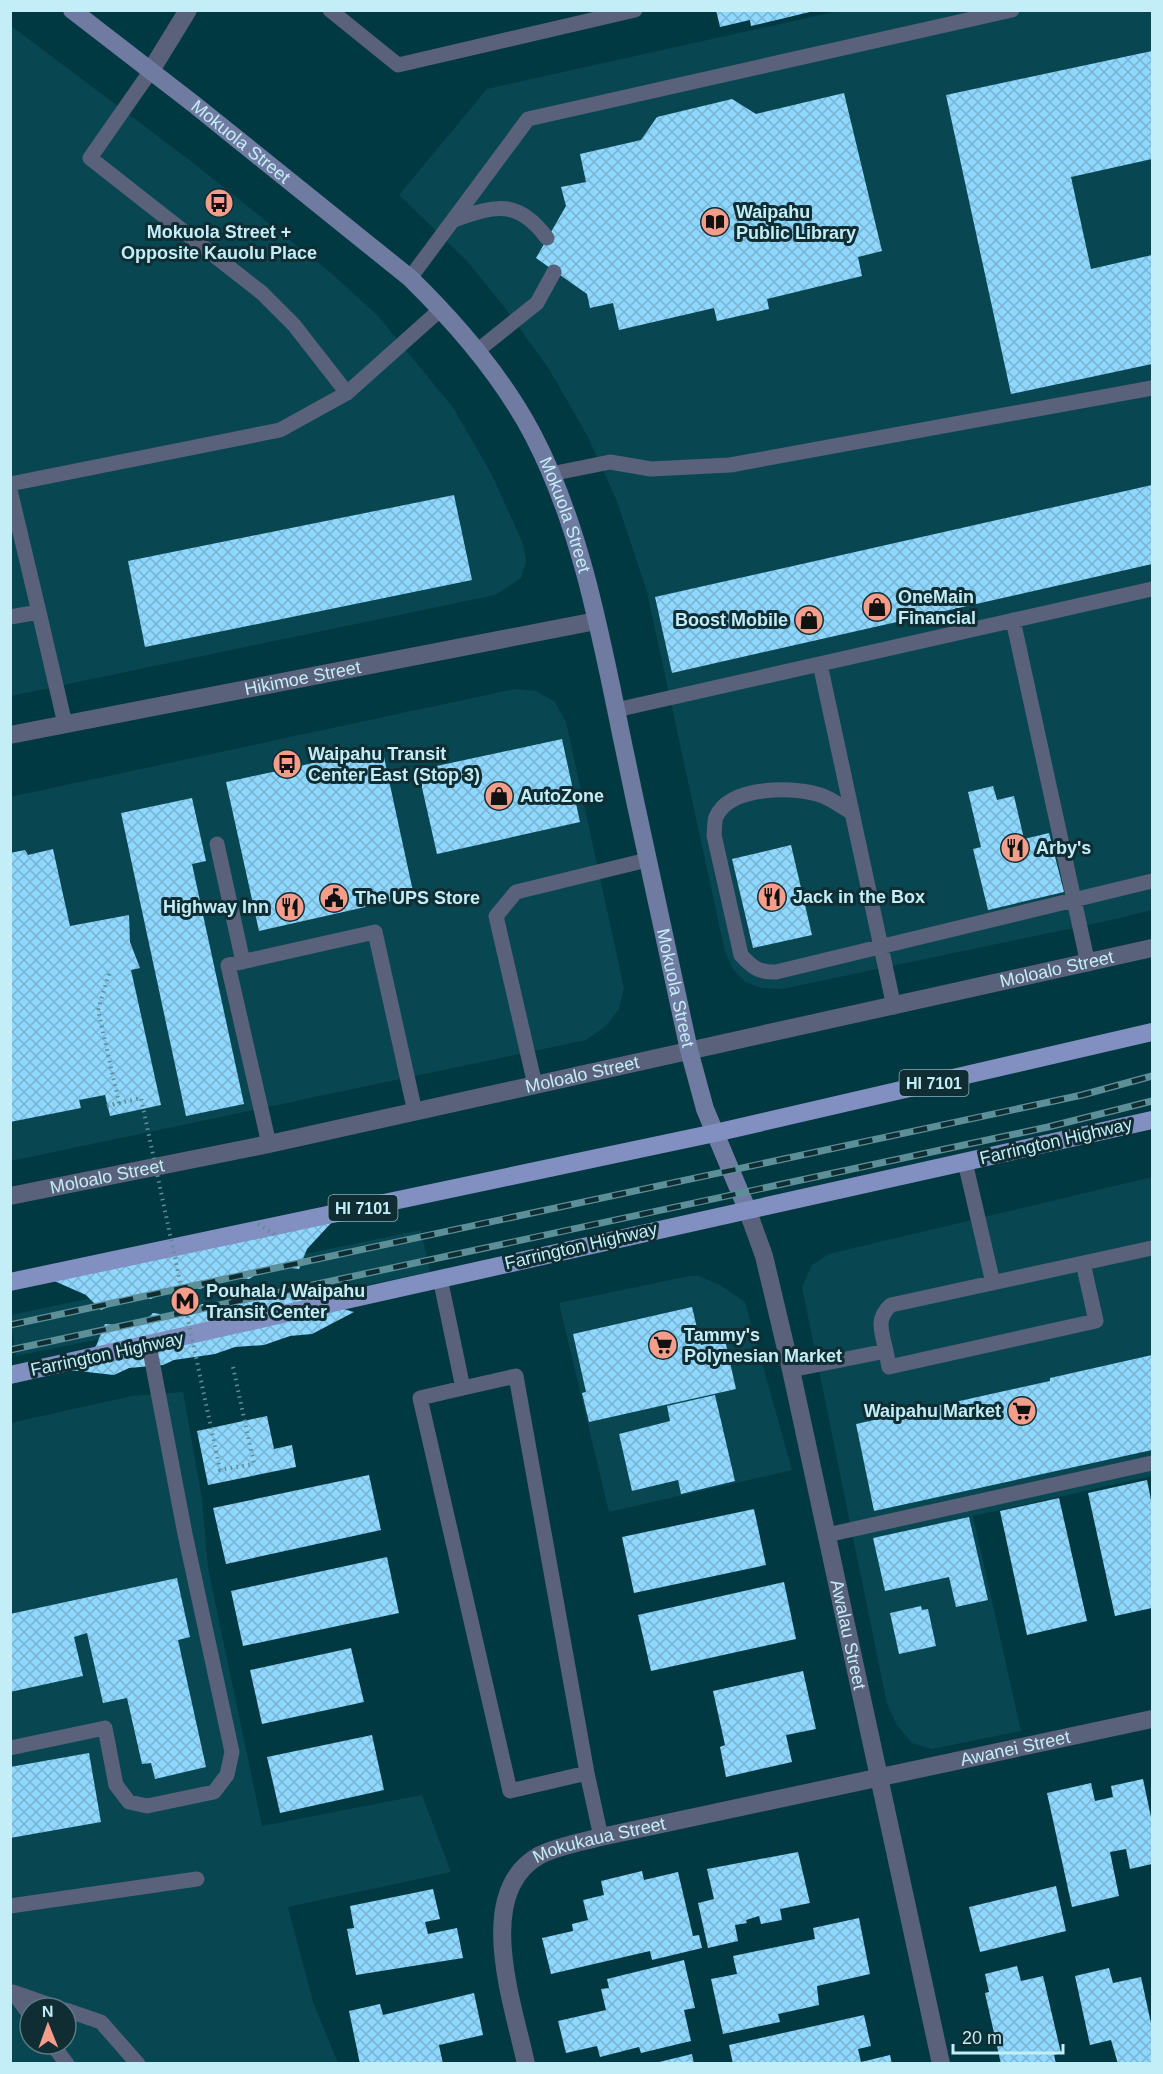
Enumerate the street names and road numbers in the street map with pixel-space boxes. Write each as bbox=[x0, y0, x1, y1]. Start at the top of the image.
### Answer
street label: Mokuola Street bbox=[187, 96, 294, 187]
street label: Mokuola Street bbox=[535, 454, 594, 575]
street label: Hikimoe Street bbox=[243, 657, 362, 699]
street label: Mokuola Street bbox=[653, 927, 698, 1049]
street label: Moloalo Street bbox=[998, 947, 1116, 992]
street label: Moloalo Street bbox=[523, 1052, 641, 1097]
road number: HI 7101 bbox=[900, 1070, 968, 1096]
street label: Farrington Highway bbox=[978, 1114, 1134, 1168]
street label: Moloalo Street bbox=[48, 1155, 166, 1198]
road number: HI 7101 bbox=[328, 1195, 398, 1221]
street label: Farrington Highway bbox=[503, 1219, 659, 1273]
street label: Farrington Highway bbox=[29, 1328, 185, 1380]
street label: Awalau Street bbox=[827, 1578, 870, 1692]
street label: Awanei Street bbox=[958, 1727, 1072, 1770]
street label: Mokukaua Street bbox=[529, 1813, 667, 1867]

